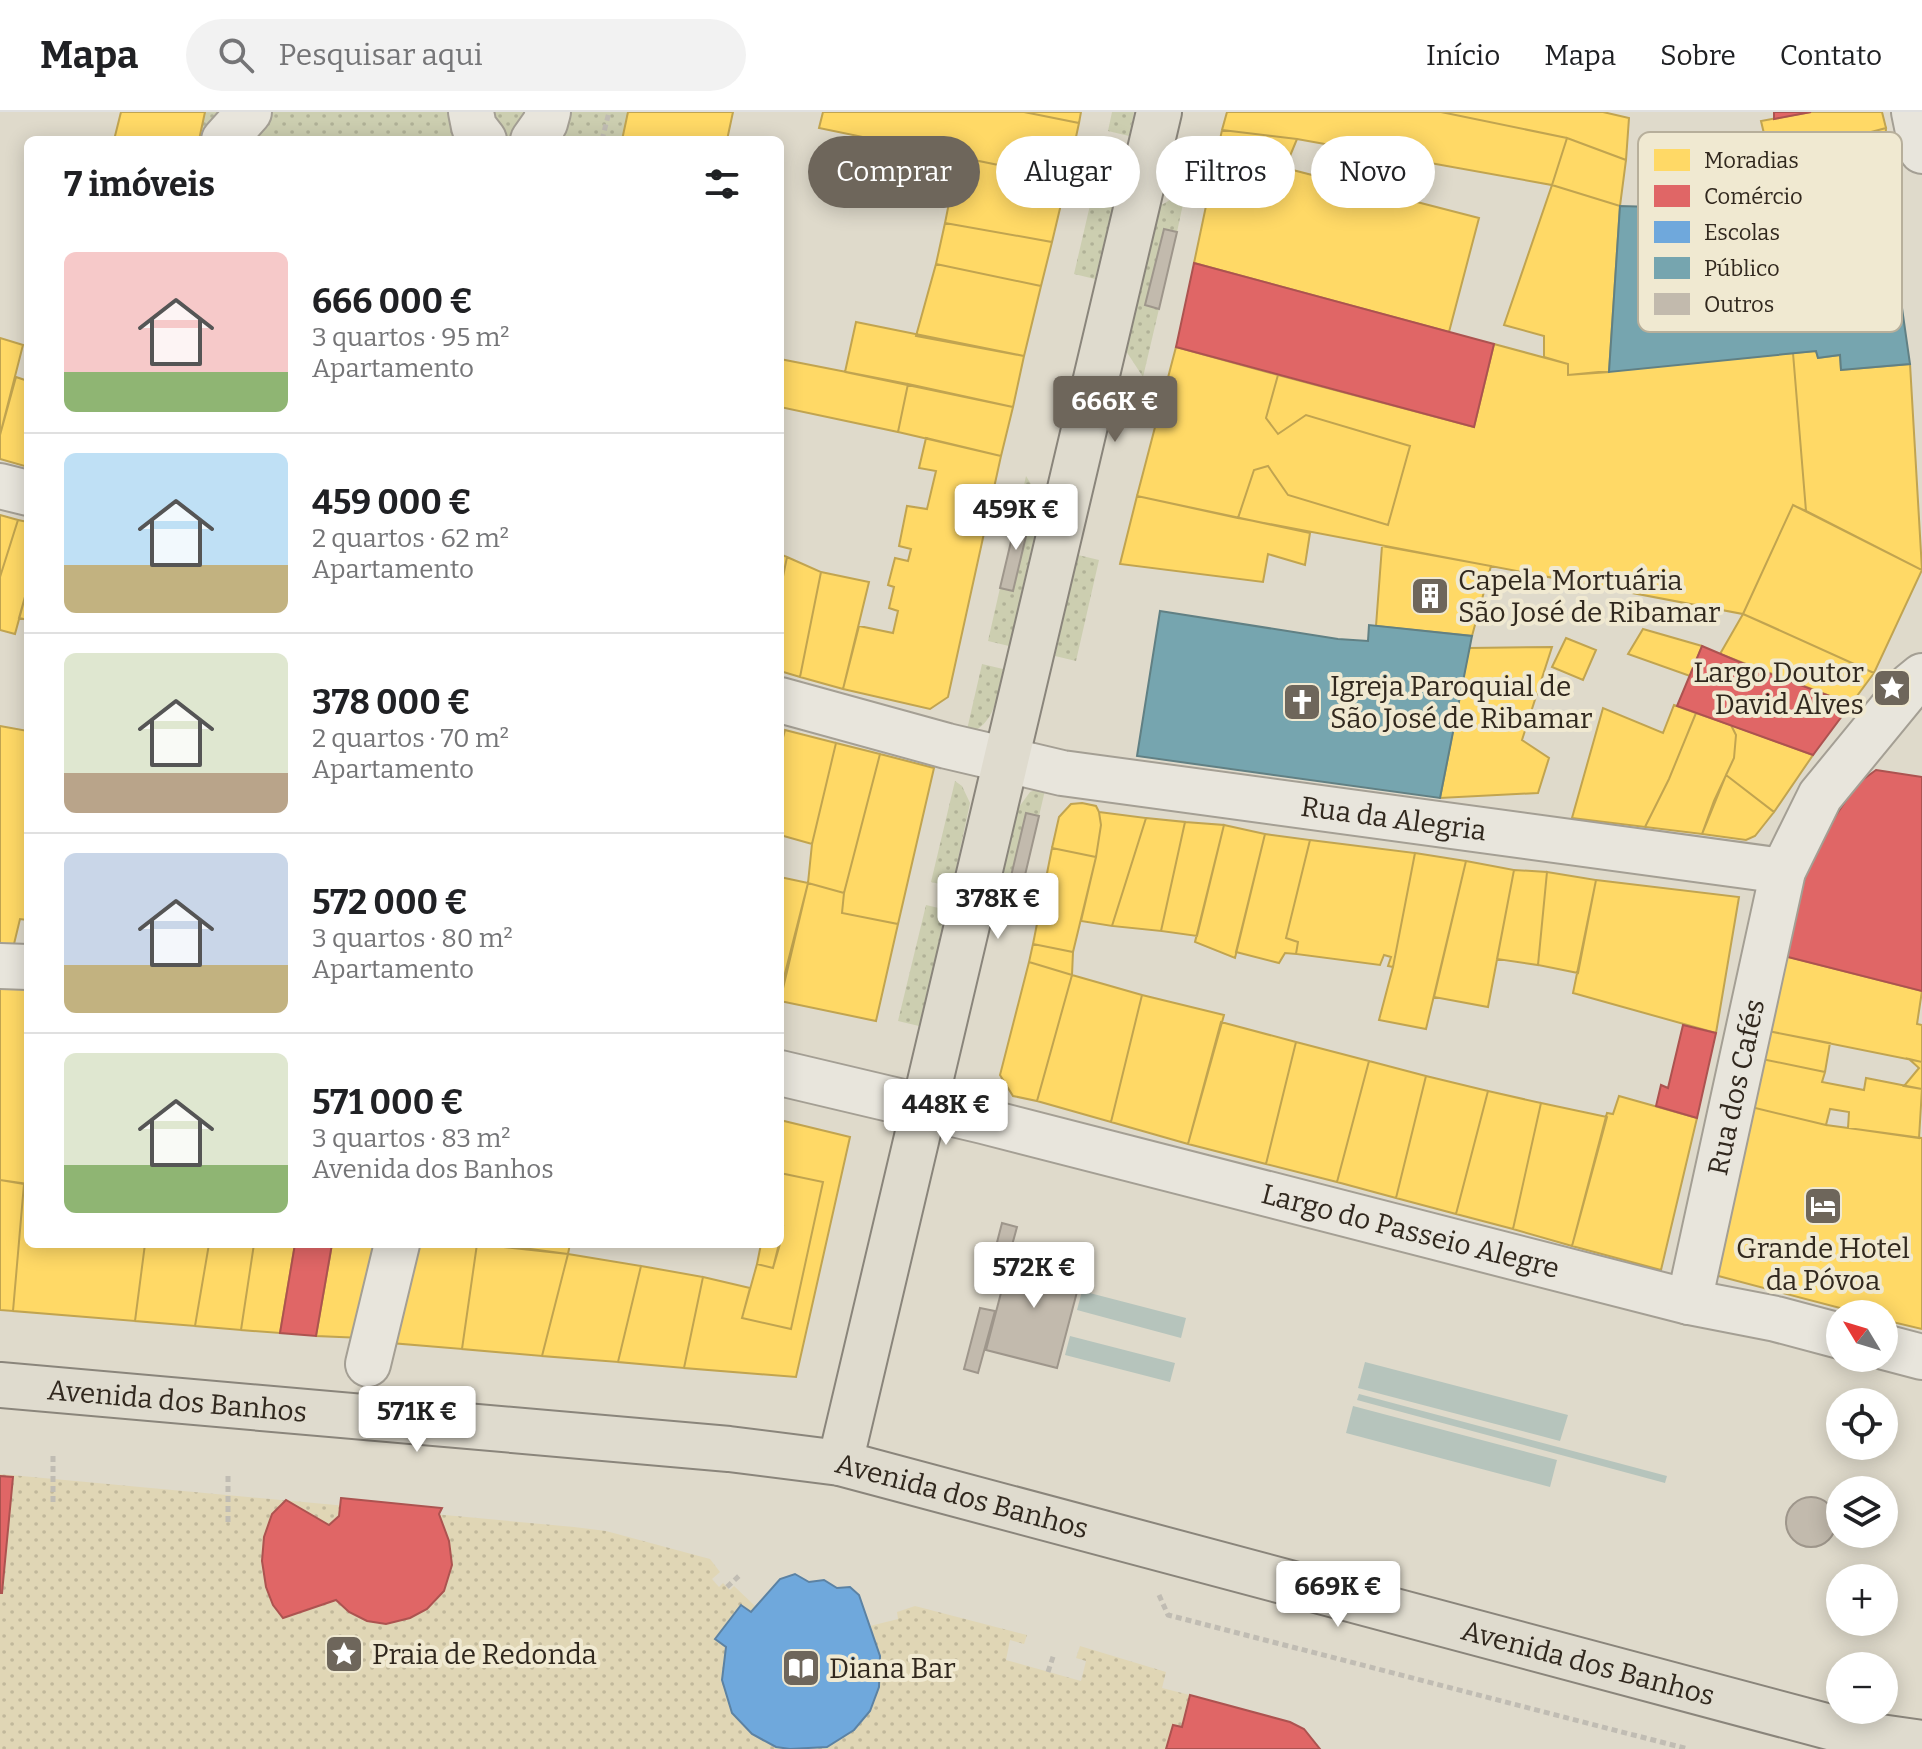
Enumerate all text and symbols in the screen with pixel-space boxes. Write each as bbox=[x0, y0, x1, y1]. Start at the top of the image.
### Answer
search box bbox=[186, 19, 746, 91]
text: Mapa bbox=[40, 32, 138, 78]
icon: search bbox=[214, 33, 258, 77]
text: Pesquisar aqui bbox=[278, 37, 483, 73]
text: Início bbox=[1426, 39, 1500, 72]
text: Mapa bbox=[1544, 39, 1616, 72]
text: Sobre bbox=[1660, 39, 1736, 72]
text: Contato bbox=[1780, 39, 1882, 72]
legend bbox=[1638, 132, 1902, 332]
chip: Comprar bbox=[808, 136, 980, 208]
chip: Alugar bbox=[996, 136, 1140, 208]
chip: Filtros bbox=[1156, 136, 1295, 208]
chip: Novo bbox=[1311, 136, 1435, 208]
text: Moradias bbox=[1704, 147, 1799, 174]
icon: filters bbox=[700, 162, 744, 206]
text: 7 imóveis bbox=[64, 164, 215, 205]
text: Comércio bbox=[1704, 183, 1803, 210]
text: Escolas bbox=[1704, 219, 1780, 246]
text: Público bbox=[1704, 255, 1780, 282]
text: 666 000 € bbox=[312, 281, 473, 322]
icon: home bbox=[128, 284, 224, 380]
text: Outros bbox=[1704, 291, 1774, 318]
text: 3 quartos · 95 m² bbox=[312, 322, 510, 353]
text: Apartamento bbox=[312, 353, 474, 384]
pin: 666K € bbox=[1050, 376, 1180, 444]
text: 666K € bbox=[1071, 386, 1159, 417]
text: 459 000 € bbox=[312, 482, 472, 523]
pin: 459K € bbox=[951, 484, 1081, 552]
icon: home bbox=[128, 485, 224, 581]
text: 459K € bbox=[973, 494, 1059, 525]
text: 2 quartos · 62 m² bbox=[312, 523, 509, 554]
text: Apartamento bbox=[312, 554, 474, 585]
place label: Capela Mortuária São José de Ribamar bbox=[1458, 564, 1720, 629]
building icon: Capela Mortuária São José de Ribamar bbox=[1409, 575, 1451, 617]
place label: Largo Doutor David Alves bbox=[1693, 656, 1864, 721]
place icon: Largo Doutor David Alves bbox=[1871, 667, 1913, 709]
place label: Igreja Paroquial de São José de Ribamar bbox=[1330, 670, 1592, 735]
church icon: Igreja Paroquial de São José de Ribamar bbox=[1281, 681, 1323, 723]
text: 378 000 € bbox=[312, 682, 471, 723]
icon: home bbox=[128, 685, 224, 781]
text: 2 quartos · 70 m² bbox=[312, 723, 509, 754]
text: Apartamento bbox=[312, 754, 474, 785]
street label: Rua da Alegria bbox=[1299, 790, 1488, 848]
pin: 378K € bbox=[933, 873, 1063, 941]
text: 572 000 € bbox=[312, 882, 468, 923]
text: 378K € bbox=[955, 883, 1041, 914]
icon: home bbox=[128, 885, 224, 981]
text: 3 quartos · 80 m² bbox=[312, 923, 513, 954]
text: Apartamento bbox=[312, 954, 474, 985]
street label: Rua dos Cafés bbox=[1701, 996, 1772, 1178]
pin: 448K € bbox=[881, 1079, 1011, 1147]
text: 571 000 € bbox=[312, 1082, 464, 1123]
icon: home bbox=[128, 1085, 224, 1181]
text: 448K € bbox=[902, 1089, 990, 1120]
text: 3 quartos · 83 m² bbox=[312, 1123, 510, 1154]
text: Avenida dos Banhos bbox=[312, 1154, 554, 1185]
street label: Largo do Passeio Alegre bbox=[1258, 1177, 1563, 1285]
hotel icon: Grande Hotel da Póvoa bbox=[1802, 1185, 1844, 1227]
place label: Grande Hotel da Póvoa bbox=[1736, 1232, 1910, 1297]
pin: 572K € bbox=[969, 1242, 1099, 1310]
text: 572K € bbox=[992, 1252, 1076, 1283]
north arrow bbox=[1826, 1300, 1898, 1372]
map controls bbox=[1826, 1300, 1898, 1724]
street label: Avenida dos Banhos bbox=[46, 1373, 308, 1429]
pin: 571K € bbox=[352, 1386, 482, 1454]
button: locate bbox=[1826, 1388, 1898, 1460]
text: 571K € bbox=[377, 1396, 457, 1427]
street label: Avenida dos Banhos bbox=[832, 1447, 1092, 1546]
button: layers bbox=[1826, 1476, 1898, 1548]
pin: 669K € bbox=[1273, 1561, 1403, 1629]
button: + bbox=[1826, 1564, 1898, 1636]
text: 669K € bbox=[1294, 1571, 1382, 1602]
street label: Avenida dos Banhos bbox=[1458, 1614, 1718, 1713]
place icon: Praia de Redonda bbox=[323, 1633, 365, 1675]
place label: Praia de Redonda bbox=[372, 1638, 597, 1671]
library icon: Diana Bar bbox=[780, 1647, 822, 1689]
place label: Diana Bar bbox=[829, 1652, 956, 1685]
button: − bbox=[1826, 1652, 1898, 1724]

